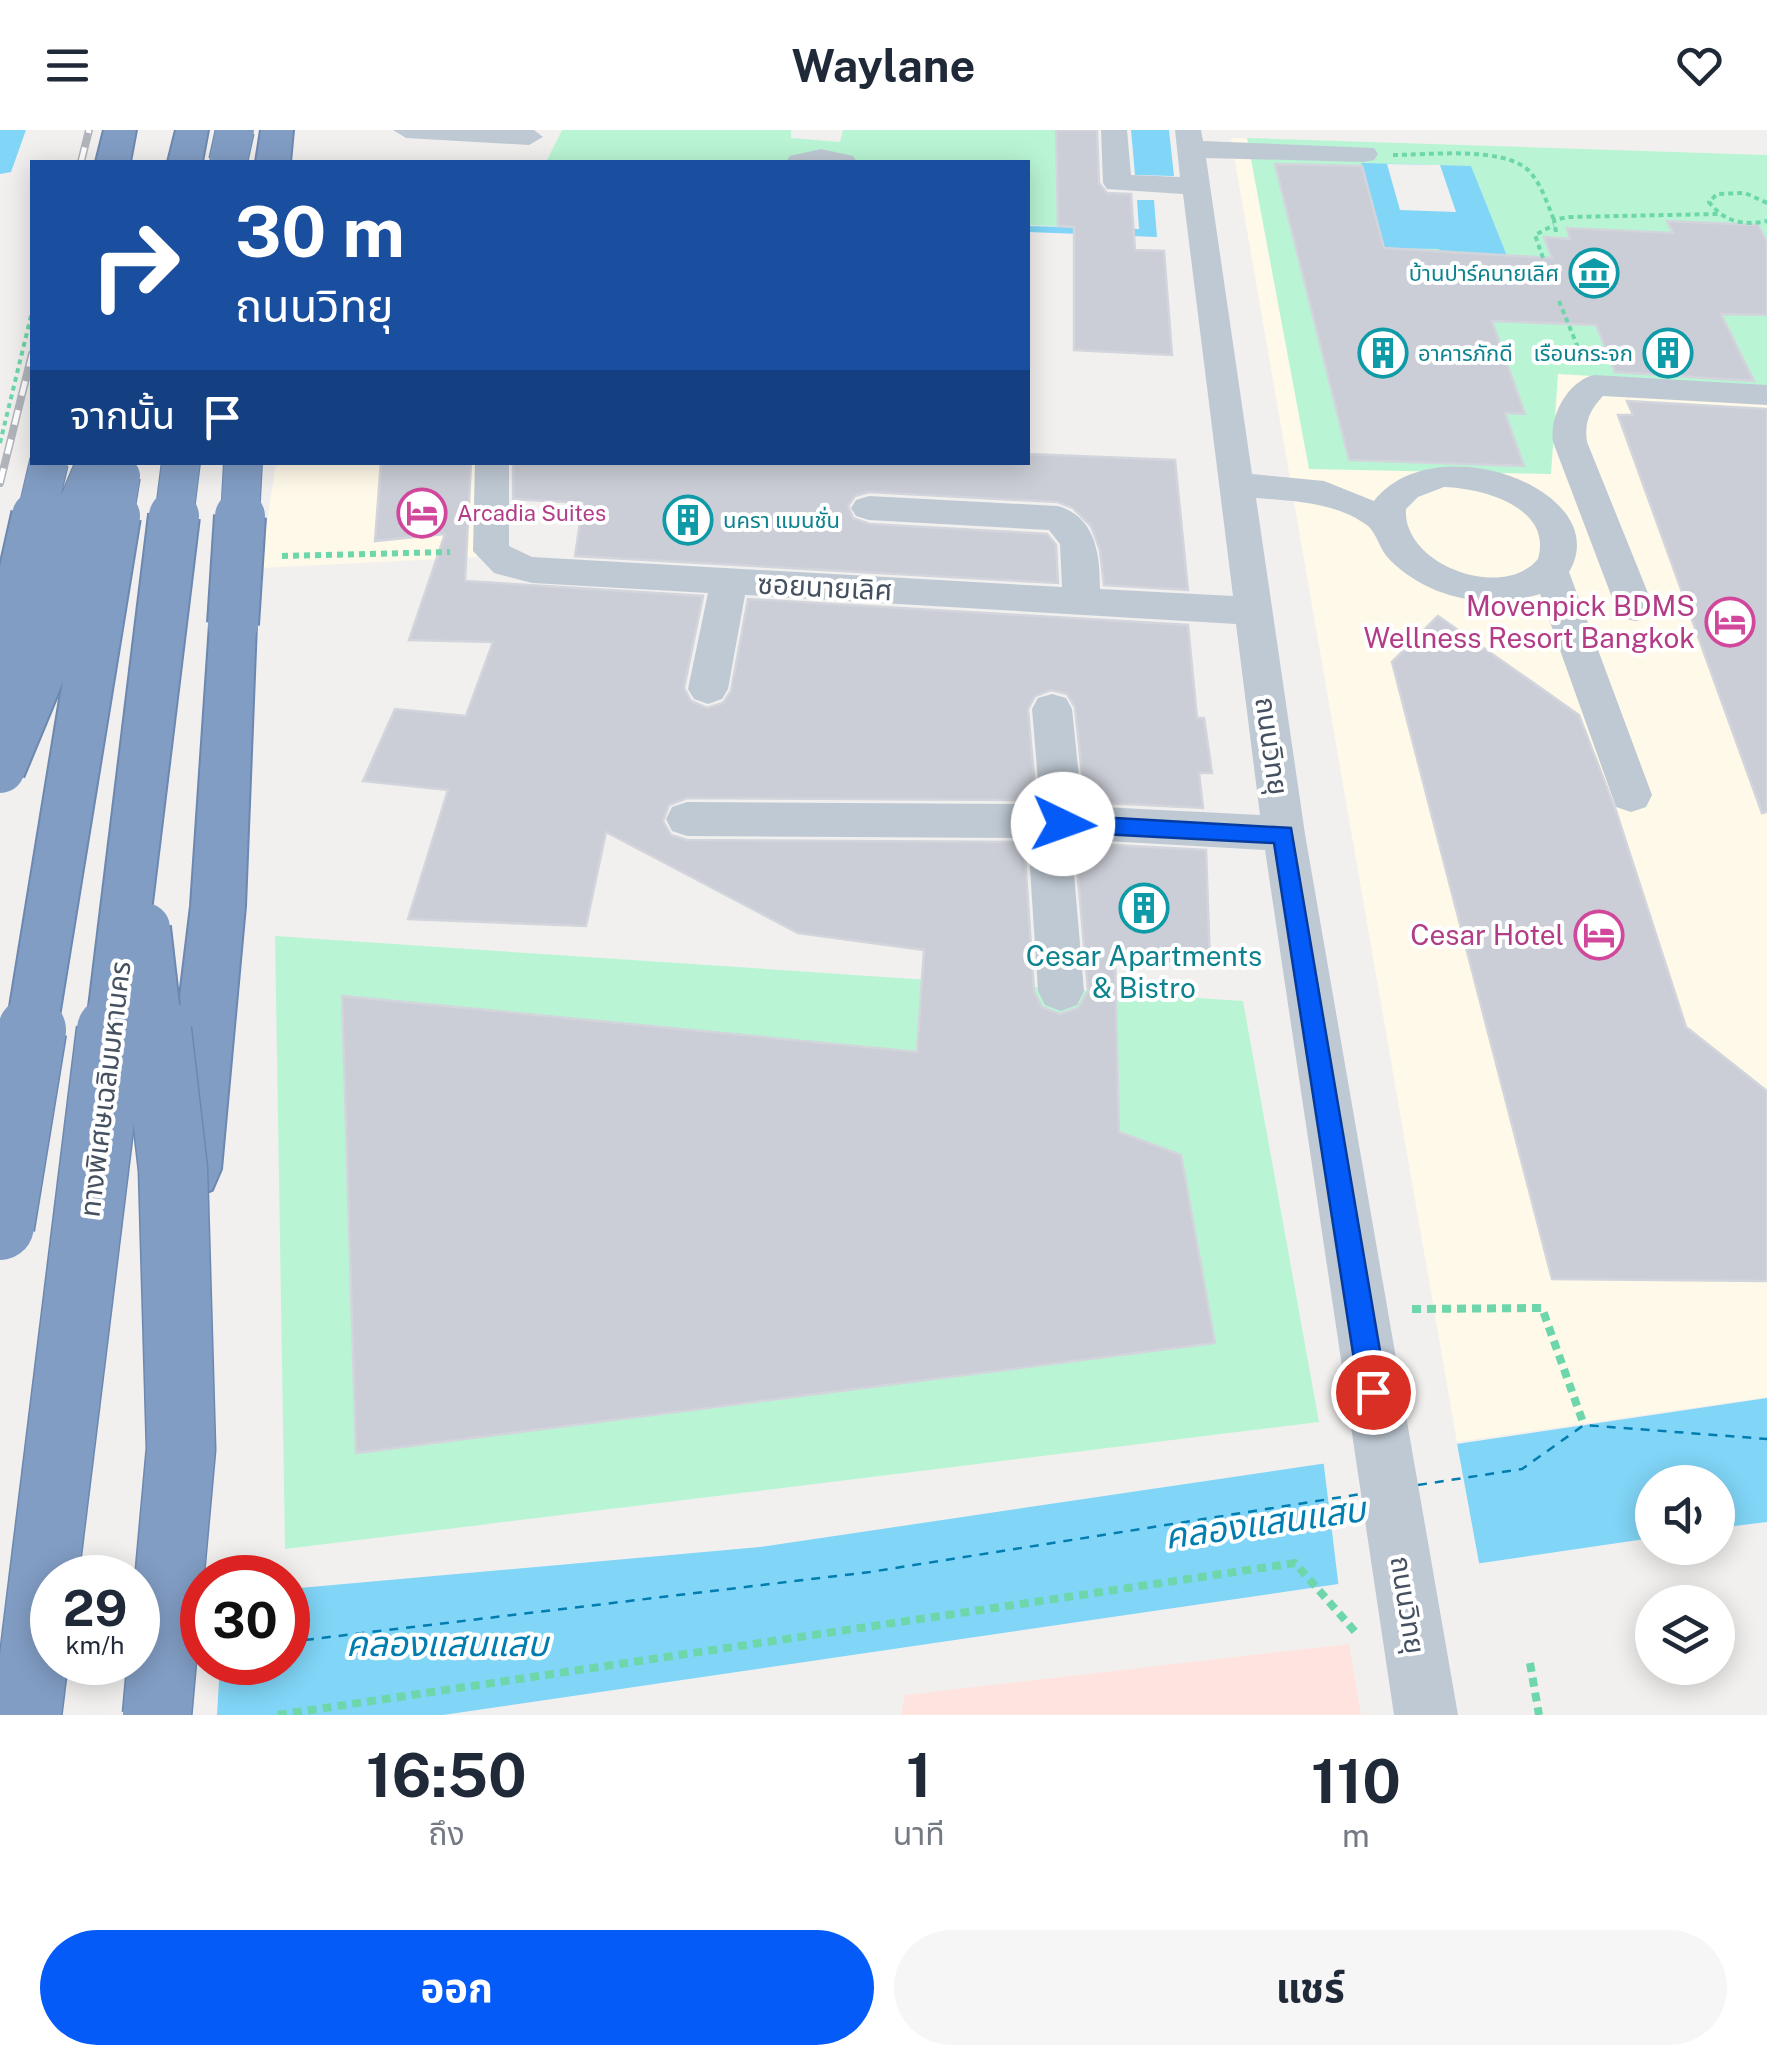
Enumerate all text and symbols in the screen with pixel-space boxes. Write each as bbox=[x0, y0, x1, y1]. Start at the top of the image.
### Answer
icon: menu bbox=[40, 38, 95, 93]
icon: heart bbox=[1672, 38, 1727, 93]
text: Waylane bbox=[792, 39, 975, 92]
text: 30 m bbox=[235, 190, 405, 273]
icon: right bbox=[70, 200, 200, 330]
museum icon: บ้านปาร์คนายเลิศ bbox=[1568, 247, 1620, 299]
place label: บ้านปาร์คนายเลิศ bbox=[1409, 260, 1559, 286]
text: ถนนวิทยุ bbox=[235, 279, 394, 332]
building icon: อาคารภักดี bbox=[1357, 327, 1409, 379]
building icon: เรือนกระจก bbox=[1642, 327, 1694, 379]
place label: อาคารภักดี bbox=[1418, 340, 1513, 366]
place label: เรือนกระจก bbox=[1534, 340, 1633, 366]
icon: arrive bbox=[195, 390, 250, 445]
text: จากนั้น bbox=[70, 393, 175, 438]
hotel icon: Arcadia Suites bbox=[396, 487, 448, 539]
building icon: นครา แมนชั่น bbox=[662, 494, 714, 546]
place label: Arcadia Suites bbox=[457, 500, 606, 526]
place label: นครา แมนชั่น bbox=[723, 506, 840, 533]
street label: ซอยนายเลิศ bbox=[757, 566, 893, 607]
place label: Movenpick BDMS Wellness Resort Bangkok bbox=[1363, 589, 1695, 654]
hotel icon: Movenpick BDMS Wellness Resort Bangkok bbox=[1704, 596, 1756, 648]
street label: ถนนวิทยุ bbox=[1248, 695, 1296, 797]
position arrow bbox=[1011, 772, 1115, 876]
building icon: Cesar Apartments & Bistro bbox=[1118, 882, 1170, 934]
hotel icon: Cesar Hotel bbox=[1573, 909, 1625, 961]
place label: Cesar Hotel bbox=[1410, 918, 1564, 951]
place label: Cesar Apartments & Bistro bbox=[1026, 939, 1262, 1004]
street label: ทางพิเศษเฉลิมมหานคร bbox=[72, 959, 137, 1219]
pin bbox=[1331, 1350, 1416, 1435]
icon: arrive bbox=[1346, 1365, 1401, 1420]
map controls bbox=[1635, 1465, 1735, 1685]
button: sound bbox=[1635, 1465, 1735, 1565]
water label: คลองแสนแสบ bbox=[1162, 1488, 1371, 1557]
street label: ถนนวิทยุ bbox=[1383, 1554, 1433, 1656]
speed limit sign: 30 bbox=[180, 1555, 310, 1685]
text: 29 bbox=[63, 1578, 127, 1637]
button: layers bbox=[1635, 1585, 1735, 1685]
water label: คลองแสนแสบ bbox=[346, 1623, 551, 1664]
text: km/h bbox=[66, 1630, 124, 1660]
text: 16:50 bbox=[366, 1740, 527, 1811]
text: 1 bbox=[906, 1740, 932, 1811]
text: 110 bbox=[1311, 1746, 1401, 1817]
text: ถึง bbox=[428, 1815, 465, 1852]
text: นาที bbox=[893, 1815, 945, 1852]
text: m bbox=[1342, 1817, 1370, 1854]
button: ออก bbox=[40, 1930, 874, 2045]
button: แชร์ bbox=[894, 1930, 1727, 2045]

